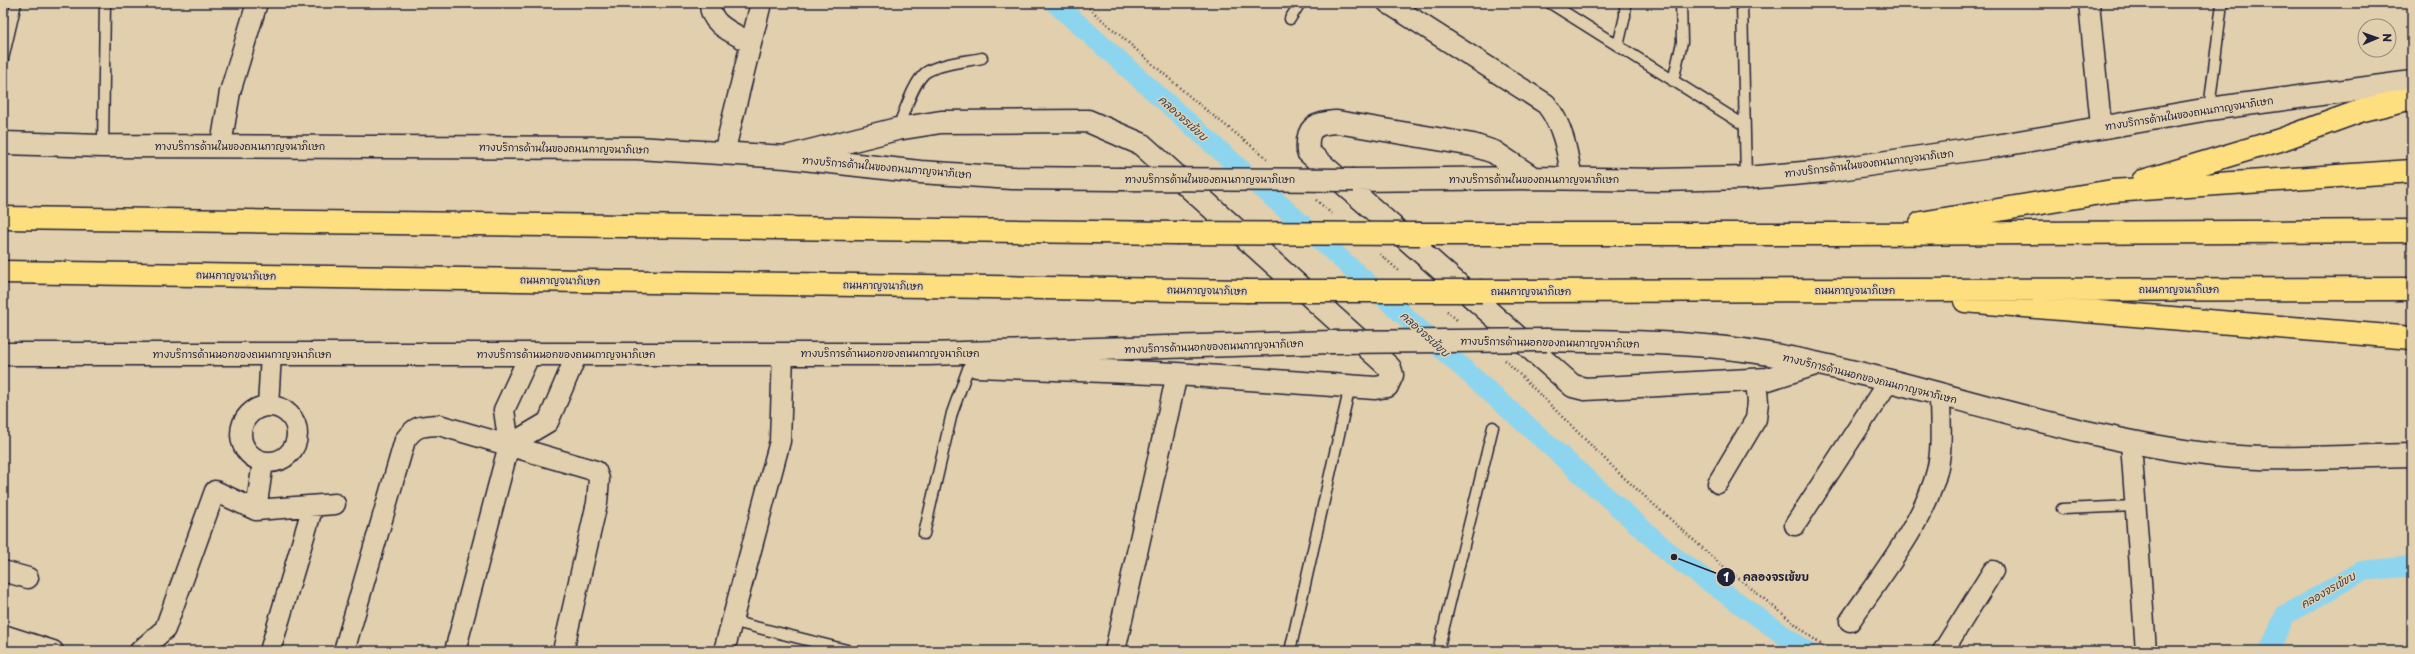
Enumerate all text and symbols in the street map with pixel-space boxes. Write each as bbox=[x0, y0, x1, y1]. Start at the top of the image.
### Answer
north arrow bbox=[2357, 18, 2397, 58]
text: N bbox=[2379, 33, 2396, 43]
water label: คลองจรเข้ขบ bbox=[1155, 91, 1213, 145]
street label: ทางบริการด้านในของถนนกาญจนาภิเษก bbox=[2104, 92, 2274, 133]
street label: ทางบริการด้านในของถนนกาญจนาภิเษก bbox=[155, 138, 325, 153]
street label: ทางบริการด้านในของถนนกาญจนาภิเษก bbox=[479, 139, 649, 156]
street label: ทางบริการด้านในของถนนกาญจนาภิเษก bbox=[1783, 145, 1954, 180]
street label: ทางบริการด้านในของถนนกาญจนาภิเษก bbox=[802, 152, 973, 181]
street label: ทางบริการด้านในของถนนกาญจนาภิเษก bbox=[1125, 171, 1295, 186]
street label: ทางบริการด้านในของถนนกาญจนาภิเษก bbox=[1449, 171, 1619, 186]
street label: ถนนกาญจนาภิเษก bbox=[196, 266, 276, 283]
street label: ถนนกาญจนาภิเษก bbox=[520, 271, 600, 288]
street label: ถนนกาญจนาภิเษก bbox=[843, 276, 923, 293]
street label: ถนนกาญจนาภิเษก bbox=[1167, 281, 1247, 298]
street label: ถนนกาญจนาภิเษก bbox=[2139, 281, 2219, 296]
street label: ถนนกาญจนาภิเษก bbox=[1815, 282, 1895, 297]
street label: ถนนกาญจนาภิเษก bbox=[1491, 283, 1571, 298]
water label: คลองจรเข้ขบ bbox=[1397, 307, 1455, 361]
street label: ทางบริการด้านนอกของถนนกาญจนาภิเษก bbox=[1460, 332, 1640, 351]
street label: ทางบริการด้านนอกของถนนกาญจนาภิเษก bbox=[1124, 335, 1304, 356]
street label: ทางบริการด้านนอกของถนนกาญจนาภิเษก bbox=[800, 345, 980, 360]
street label: ทางบริการด้านนอกของถนนกาญจนาภิเษก bbox=[152, 346, 332, 361]
street label: ทางบริการด้านนอกของถนนกาญจนาภิเษก bbox=[476, 346, 656, 361]
street label: ทางบริการด้านนอกของถนนกาญจนาภิเษก bbox=[1781, 349, 1959, 406]
callout: คลองจรเข้ขบ bbox=[1716, 566, 1817, 589]
water label: คลองจรเข้ขบ bbox=[2297, 566, 2360, 612]
text: 1 bbox=[1723, 568, 1729, 586]
text: คลองจรเข้ขบ bbox=[1743, 568, 1809, 585]

